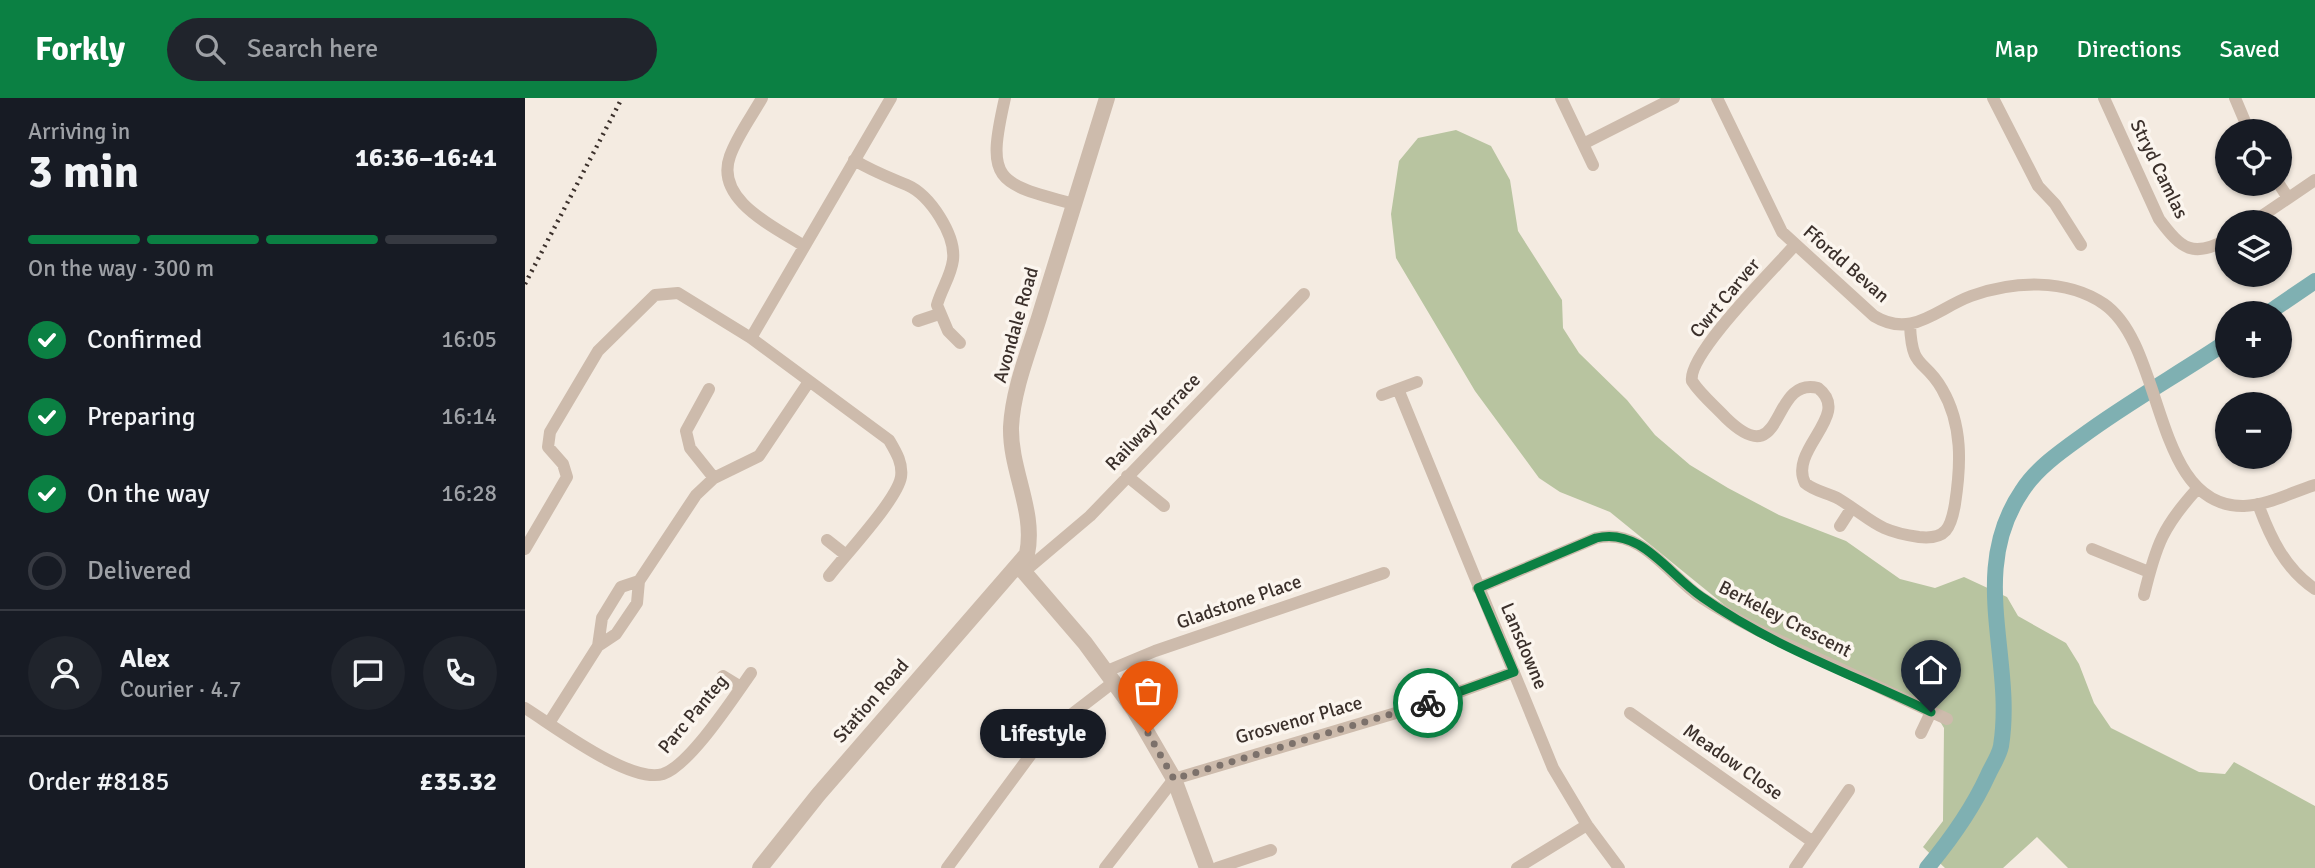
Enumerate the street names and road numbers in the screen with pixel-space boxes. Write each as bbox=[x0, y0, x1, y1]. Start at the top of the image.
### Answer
street label: Stryd Camlas bbox=[2125, 115, 2193, 223]
street label: Ffordd Bevan bbox=[1798, 220, 1894, 308]
street label: Cwrt Carver bbox=[1685, 253, 1765, 343]
street label: Avondale Road bbox=[988, 264, 1044, 386]
street label: Railway Terrace bbox=[1100, 368, 1206, 476]
street label: Gladstone Place bbox=[1173, 569, 1305, 635]
street label: Berkeley Crescent bbox=[1715, 575, 1856, 663]
street label: Lansdowne bbox=[1495, 599, 1553, 693]
street label: Station Road bbox=[828, 654, 914, 748]
street label: Parc Panteg bbox=[653, 669, 733, 759]
street label: Grosvenor Place bbox=[1233, 690, 1365, 750]
street label: Meadow Close bbox=[1678, 719, 1788, 805]

